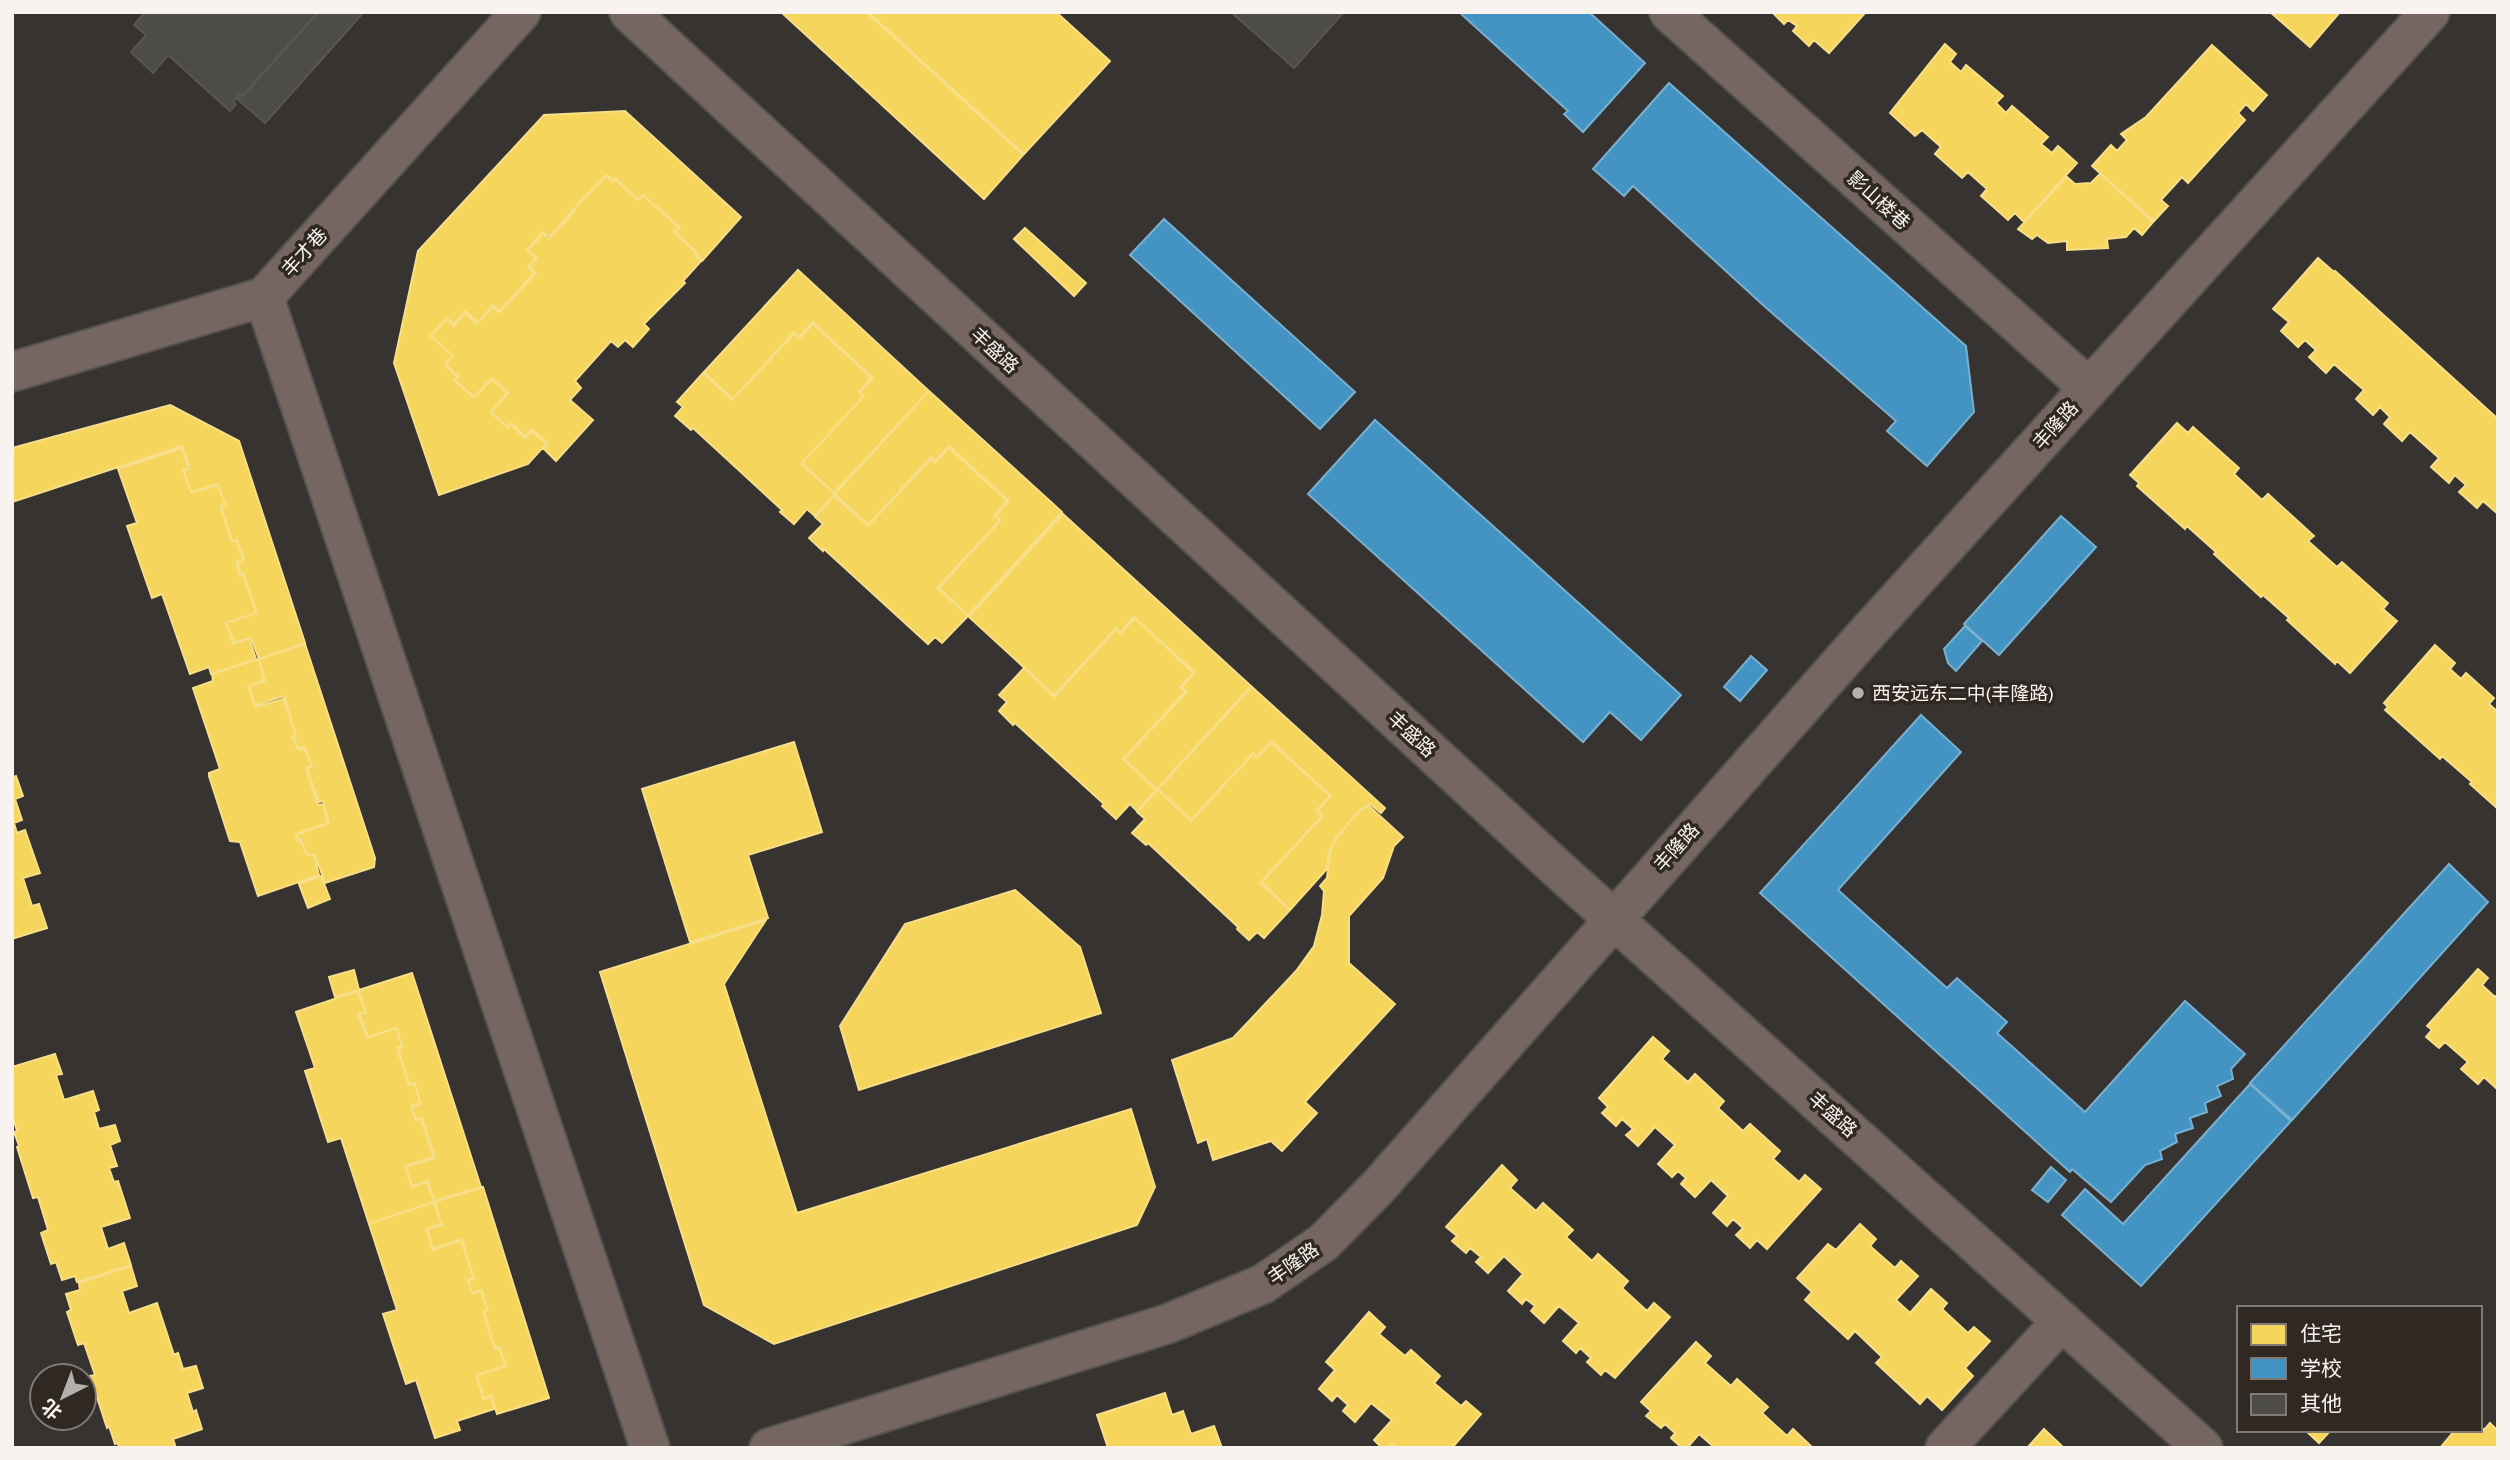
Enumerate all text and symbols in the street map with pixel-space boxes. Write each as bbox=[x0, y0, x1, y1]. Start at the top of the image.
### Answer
street label: 影山楼巷 bbox=[1842, 165, 1916, 235]
street label: 丰才巷 bbox=[275, 222, 333, 282]
street label: 丰盛路 bbox=[965, 321, 1025, 379]
street label: 丰隆路 bbox=[2026, 395, 2084, 455]
place label: 西安远东二中(丰隆路) bbox=[1872, 680, 2053, 706]
marker: 西安远东二中(丰隆路) bbox=[1850, 685, 1866, 701]
street label: 丰盛路 bbox=[1382, 705, 1442, 763]
street label: 丰隆路 bbox=[1647, 817, 1705, 877]
street label: 丰盛路 bbox=[1803, 1085, 1863, 1143]
street label: 丰隆路 bbox=[1262, 1236, 1324, 1290]
legend bbox=[2237, 1306, 2482, 1432]
text: 住宅 bbox=[2300, 1319, 2342, 1348]
text: 学校 bbox=[2300, 1354, 2342, 1383]
north arrow bbox=[28, 1362, 98, 1432]
text: 其他 bbox=[2300, 1389, 2342, 1418]
text: 北 bbox=[36, 1394, 67, 1426]

